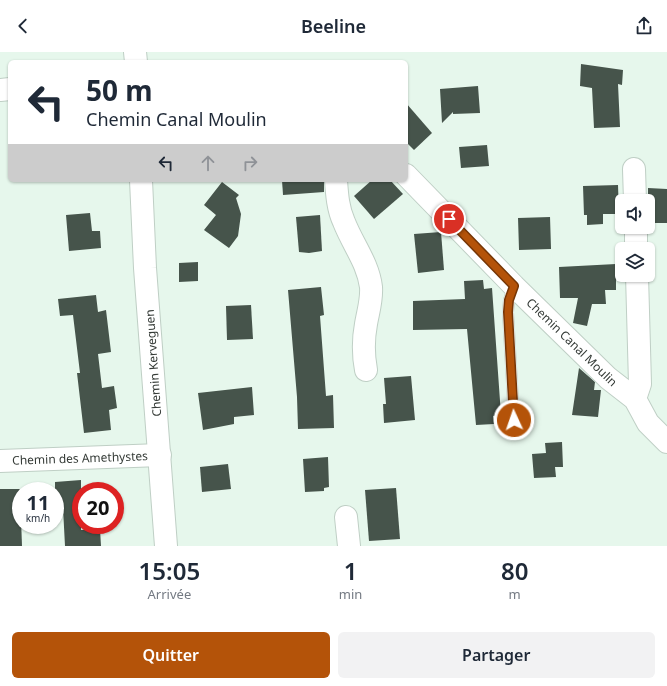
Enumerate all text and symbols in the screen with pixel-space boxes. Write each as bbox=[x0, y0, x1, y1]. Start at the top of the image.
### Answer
text: Beeline bbox=[301, 14, 366, 38]
icon: back bbox=[12, 15, 34, 37]
icon: share bbox=[633, 15, 655, 37]
text: 50 m bbox=[86, 71, 153, 109]
icon: left bbox=[20, 76, 72, 128]
text: Chemin Canal Moulin bbox=[86, 107, 267, 131]
icon: left bbox=[155, 152, 177, 174]
icon: ahead bbox=[197, 152, 219, 174]
icon: right bbox=[239, 152, 261, 174]
map controls bbox=[615, 194, 655, 282]
button: sound bbox=[615, 194, 655, 234]
pin bbox=[432, 202, 466, 236]
icon: arrive bbox=[438, 208, 460, 230]
button: layers bbox=[615, 242, 655, 282]
street label: Chemin Canal Moulin bbox=[523, 294, 621, 390]
street label: Chemin Kerveguen bbox=[141, 309, 165, 417]
position arrow bbox=[493, 399, 535, 441]
street label: Chemin des Amethystes bbox=[12, 447, 148, 469]
speed limit sign: 20 bbox=[72, 482, 124, 534]
text: 11 bbox=[27, 489, 49, 516]
text: km/h bbox=[26, 511, 50, 525]
text: 15:05 bbox=[139, 554, 200, 587]
text: 1 bbox=[344, 554, 357, 587]
text: 80 bbox=[501, 554, 528, 587]
text: Arrivée bbox=[148, 585, 191, 603]
text: min bbox=[339, 585, 362, 603]
text: m bbox=[509, 585, 521, 603]
button: Quitter bbox=[12, 632, 330, 678]
button: Partager bbox=[338, 632, 655, 678]

